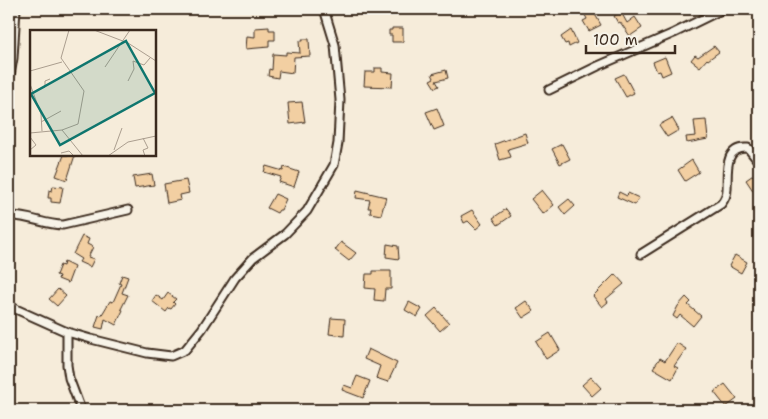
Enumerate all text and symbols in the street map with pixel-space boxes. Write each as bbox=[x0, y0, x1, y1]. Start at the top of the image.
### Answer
scale bar bbox=[586, 22, 674, 54]
inset map bbox=[30, 30, 156, 156]
text: 100 m bbox=[593, 30, 638, 50]

